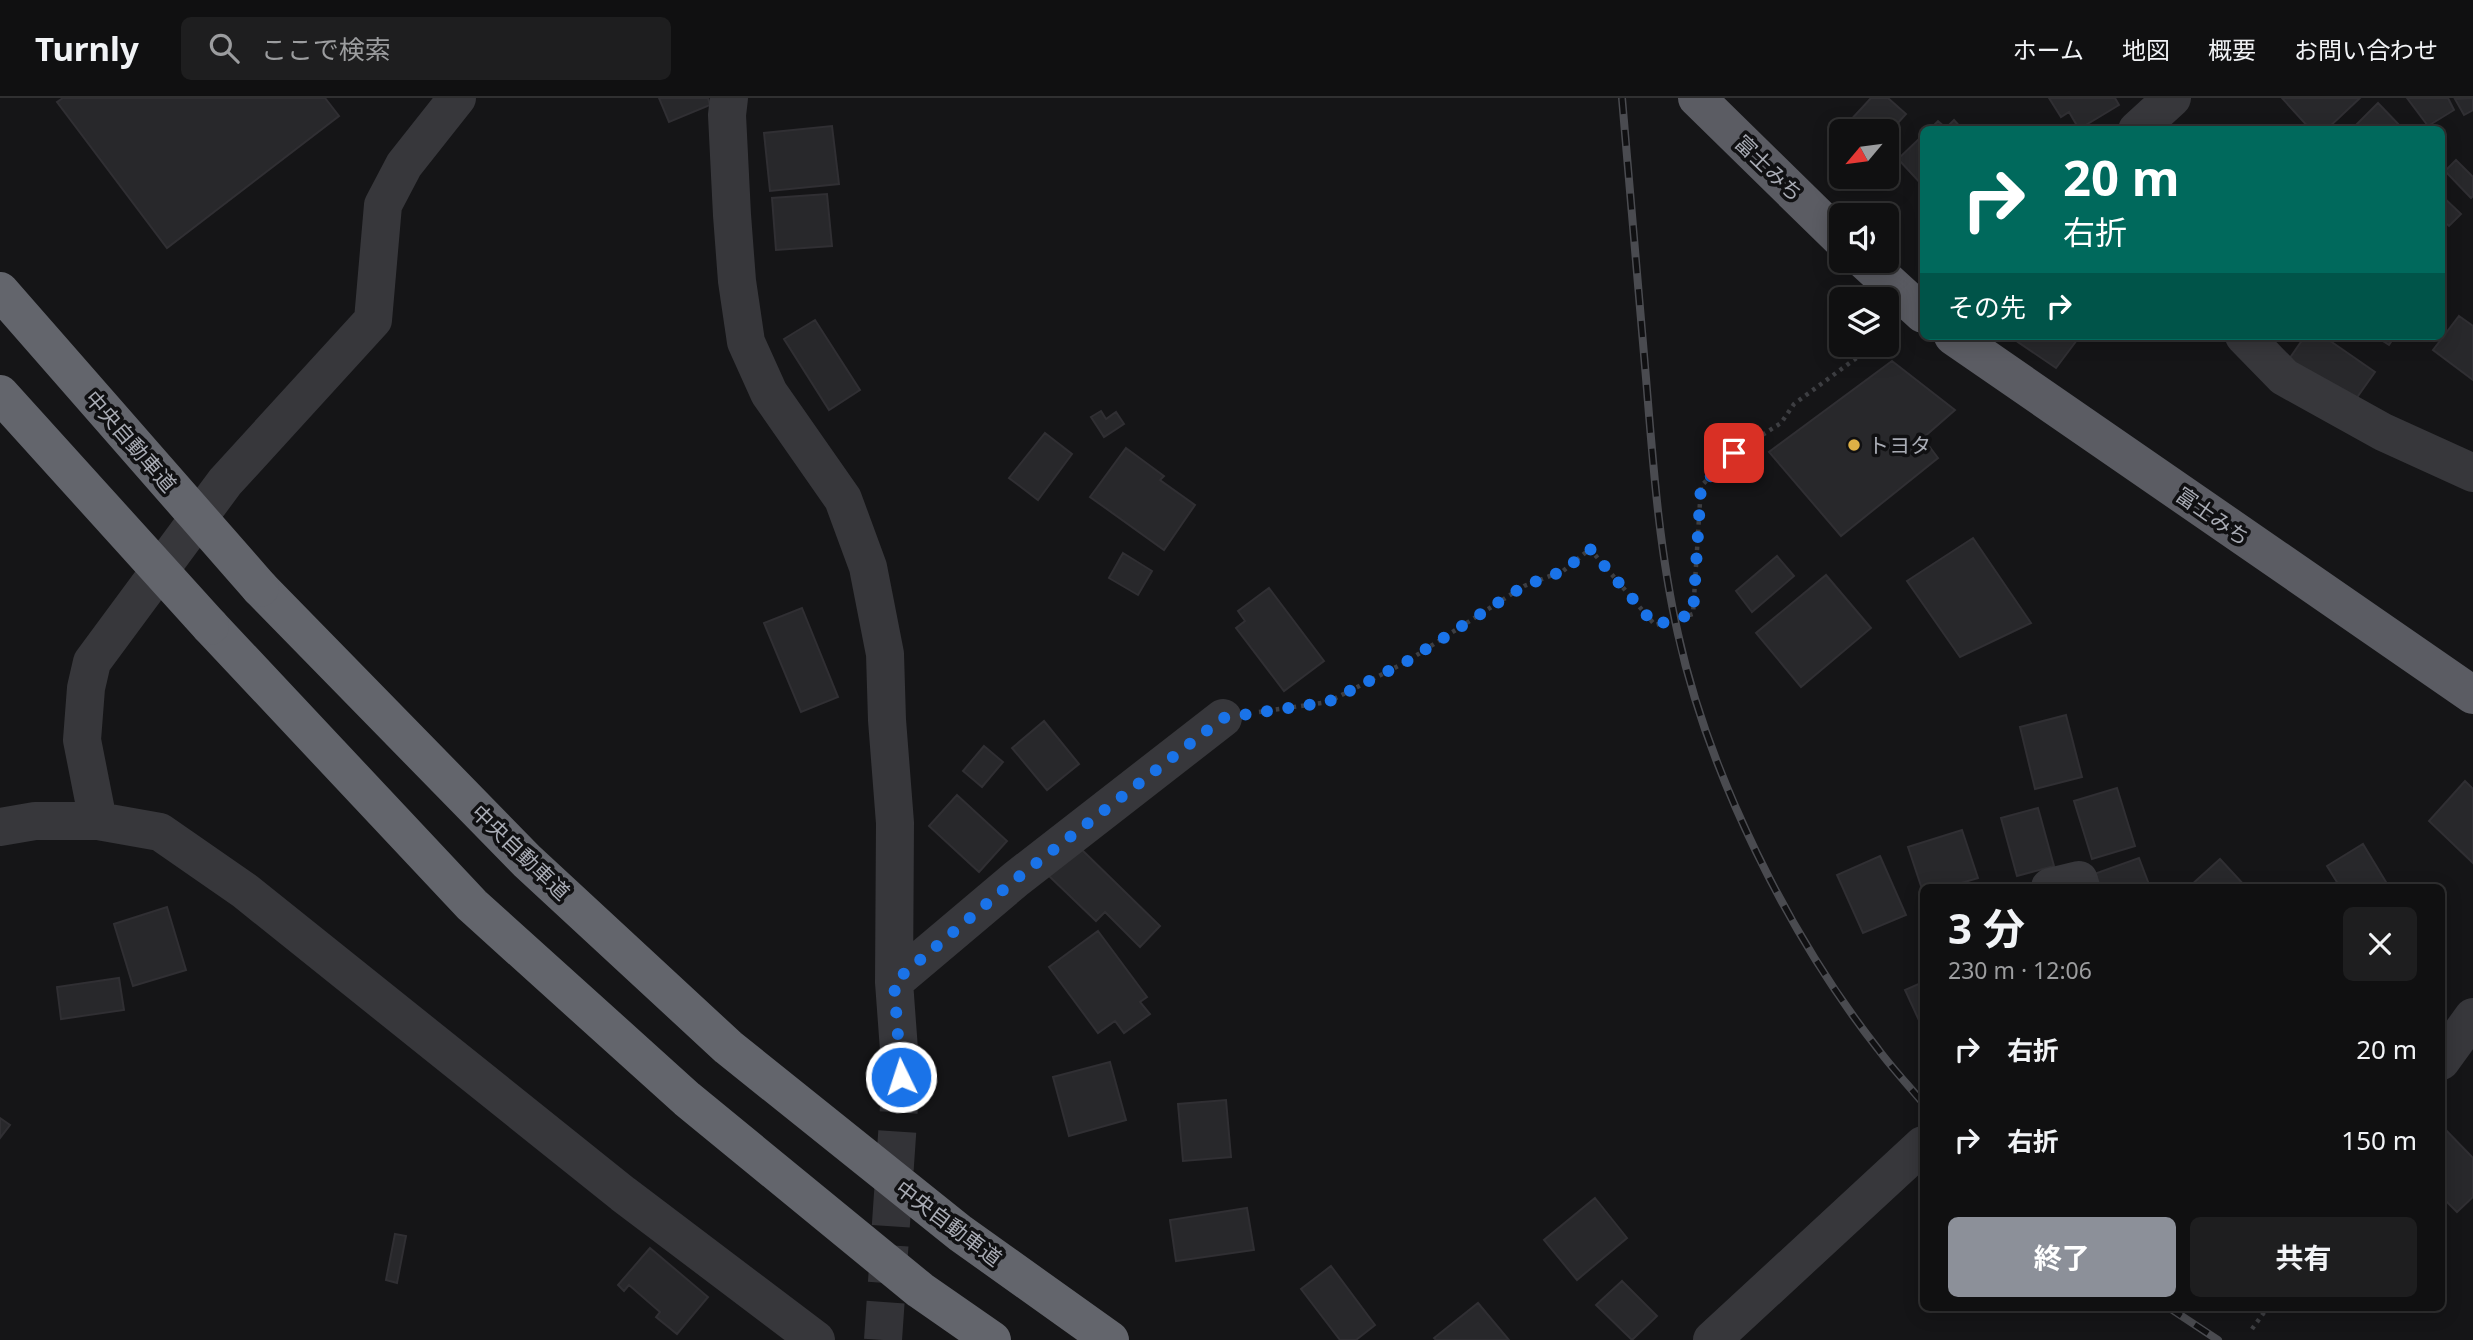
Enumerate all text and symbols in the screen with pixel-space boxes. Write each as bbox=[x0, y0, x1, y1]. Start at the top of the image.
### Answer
search box bbox=[181, 17, 671, 80]
text: Turnly bbox=[35, 26, 139, 71]
icon: search bbox=[205, 29, 243, 67]
text: ここで検索 bbox=[261, 31, 391, 67]
text: ホーム bbox=[2013, 33, 2084, 66]
text: 地図 bbox=[2122, 33, 2170, 66]
text: 概要 bbox=[2208, 33, 2256, 66]
text: お問い合わせ bbox=[2294, 33, 2438, 66]
north arrow bbox=[1829, 119, 1899, 189]
map controls bbox=[1829, 119, 1899, 357]
street label: 富士みち bbox=[1729, 129, 1809, 207]
text: 20 m bbox=[2063, 144, 2180, 210]
icon: right bbox=[1948, 154, 2039, 245]
button: sound bbox=[1829, 203, 1899, 273]
text: 右折 bbox=[2063, 210, 2127, 253]
button: layers bbox=[1829, 287, 1899, 357]
icon: right bbox=[2040, 287, 2078, 325]
text: その先 bbox=[1948, 289, 2026, 325]
street label: 中央自動車道 bbox=[79, 384, 183, 498]
pin bbox=[1704, 423, 1764, 483]
place label: トヨタ bbox=[1868, 431, 1931, 459]
icon: arrive bbox=[1715, 434, 1753, 472]
marker: トヨタ bbox=[1846, 437, 1862, 453]
street label: 富士みち bbox=[2171, 480, 2255, 552]
street label: 中央自動車道 bbox=[466, 798, 576, 906]
text: 3 分 bbox=[1948, 899, 2025, 956]
button: close bbox=[2343, 907, 2417, 981]
text: 230 m · 12:06 bbox=[1948, 954, 2092, 986]
icon: right bbox=[1948, 1030, 1986, 1068]
text: 20 m bbox=[2356, 1031, 2417, 1067]
text: 右折 bbox=[2007, 1032, 2059, 1068]
position arrow bbox=[864, 1040, 938, 1114]
icon: right bbox=[1948, 1121, 1986, 1159]
text: 150 m bbox=[2341, 1122, 2417, 1158]
text: 右折 bbox=[2007, 1123, 2059, 1159]
street label: 中央自動車道 bbox=[890, 1174, 1008, 1272]
button: 終了 bbox=[1948, 1217, 2176, 1297]
button: 共有 bbox=[2190, 1217, 2417, 1297]

